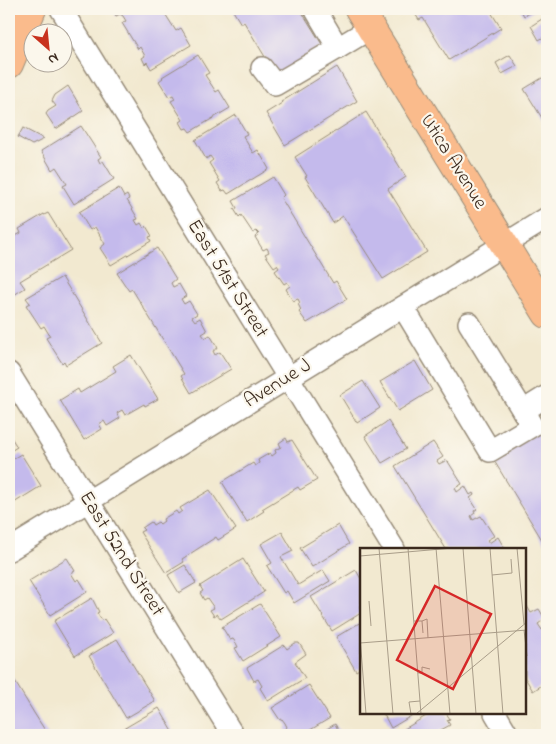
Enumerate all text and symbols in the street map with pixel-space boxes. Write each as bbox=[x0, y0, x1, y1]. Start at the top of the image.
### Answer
north arrow bbox=[22, 22, 72, 72]
text: N bbox=[44, 47, 62, 70]
street label: Utica Avenue bbox=[412, 109, 494, 215]
street label: East 51st Street bbox=[179, 214, 275, 344]
street label: Avenue J bbox=[239, 352, 317, 416]
street label: East 52nd Street bbox=[71, 486, 171, 622]
inset map bbox=[360, 548, 526, 714]

